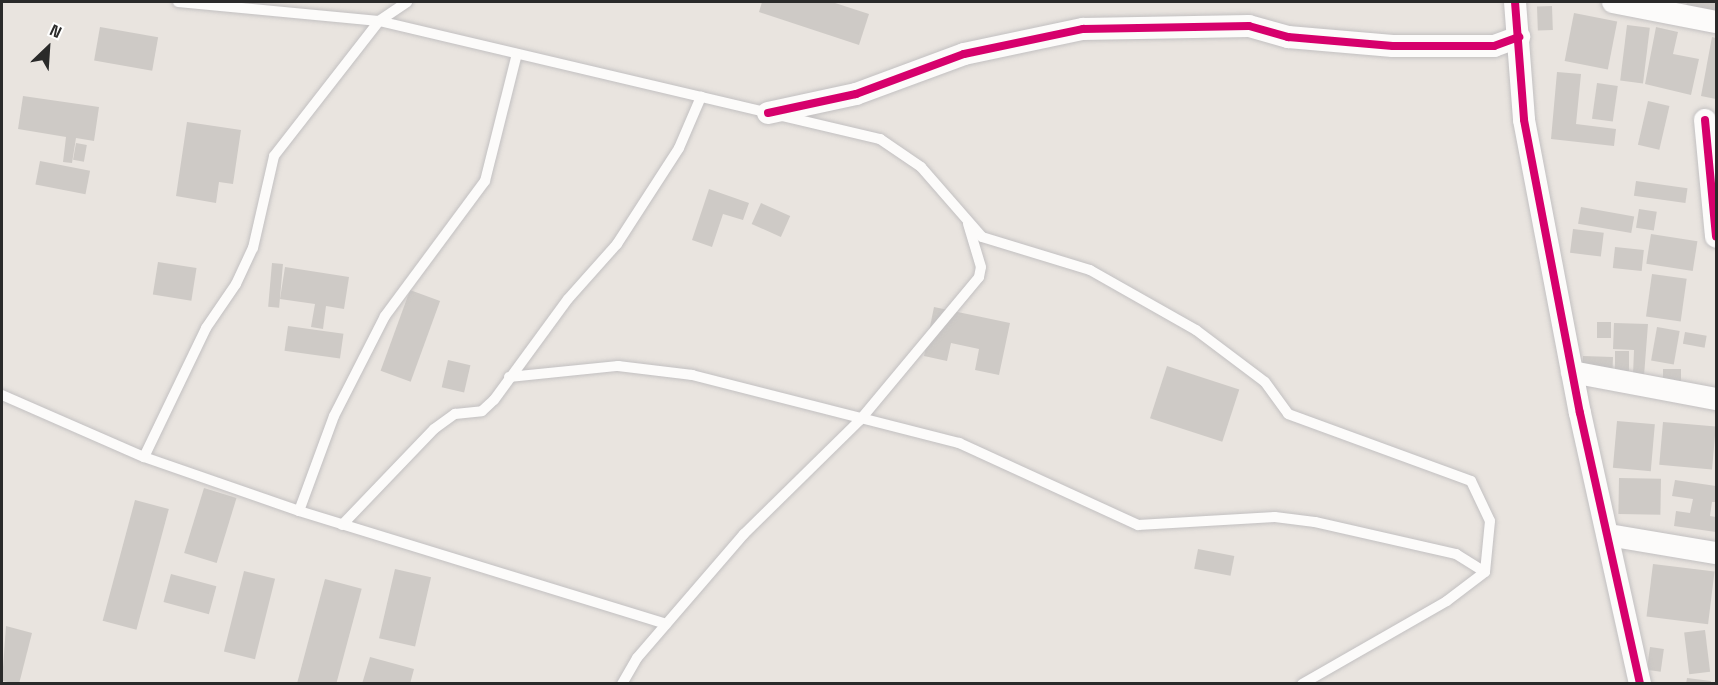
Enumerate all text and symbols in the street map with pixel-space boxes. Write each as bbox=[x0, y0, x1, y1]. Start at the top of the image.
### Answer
north arrow bbox=[18, 18, 78, 78]
text: N bbox=[47, 19, 65, 43]

